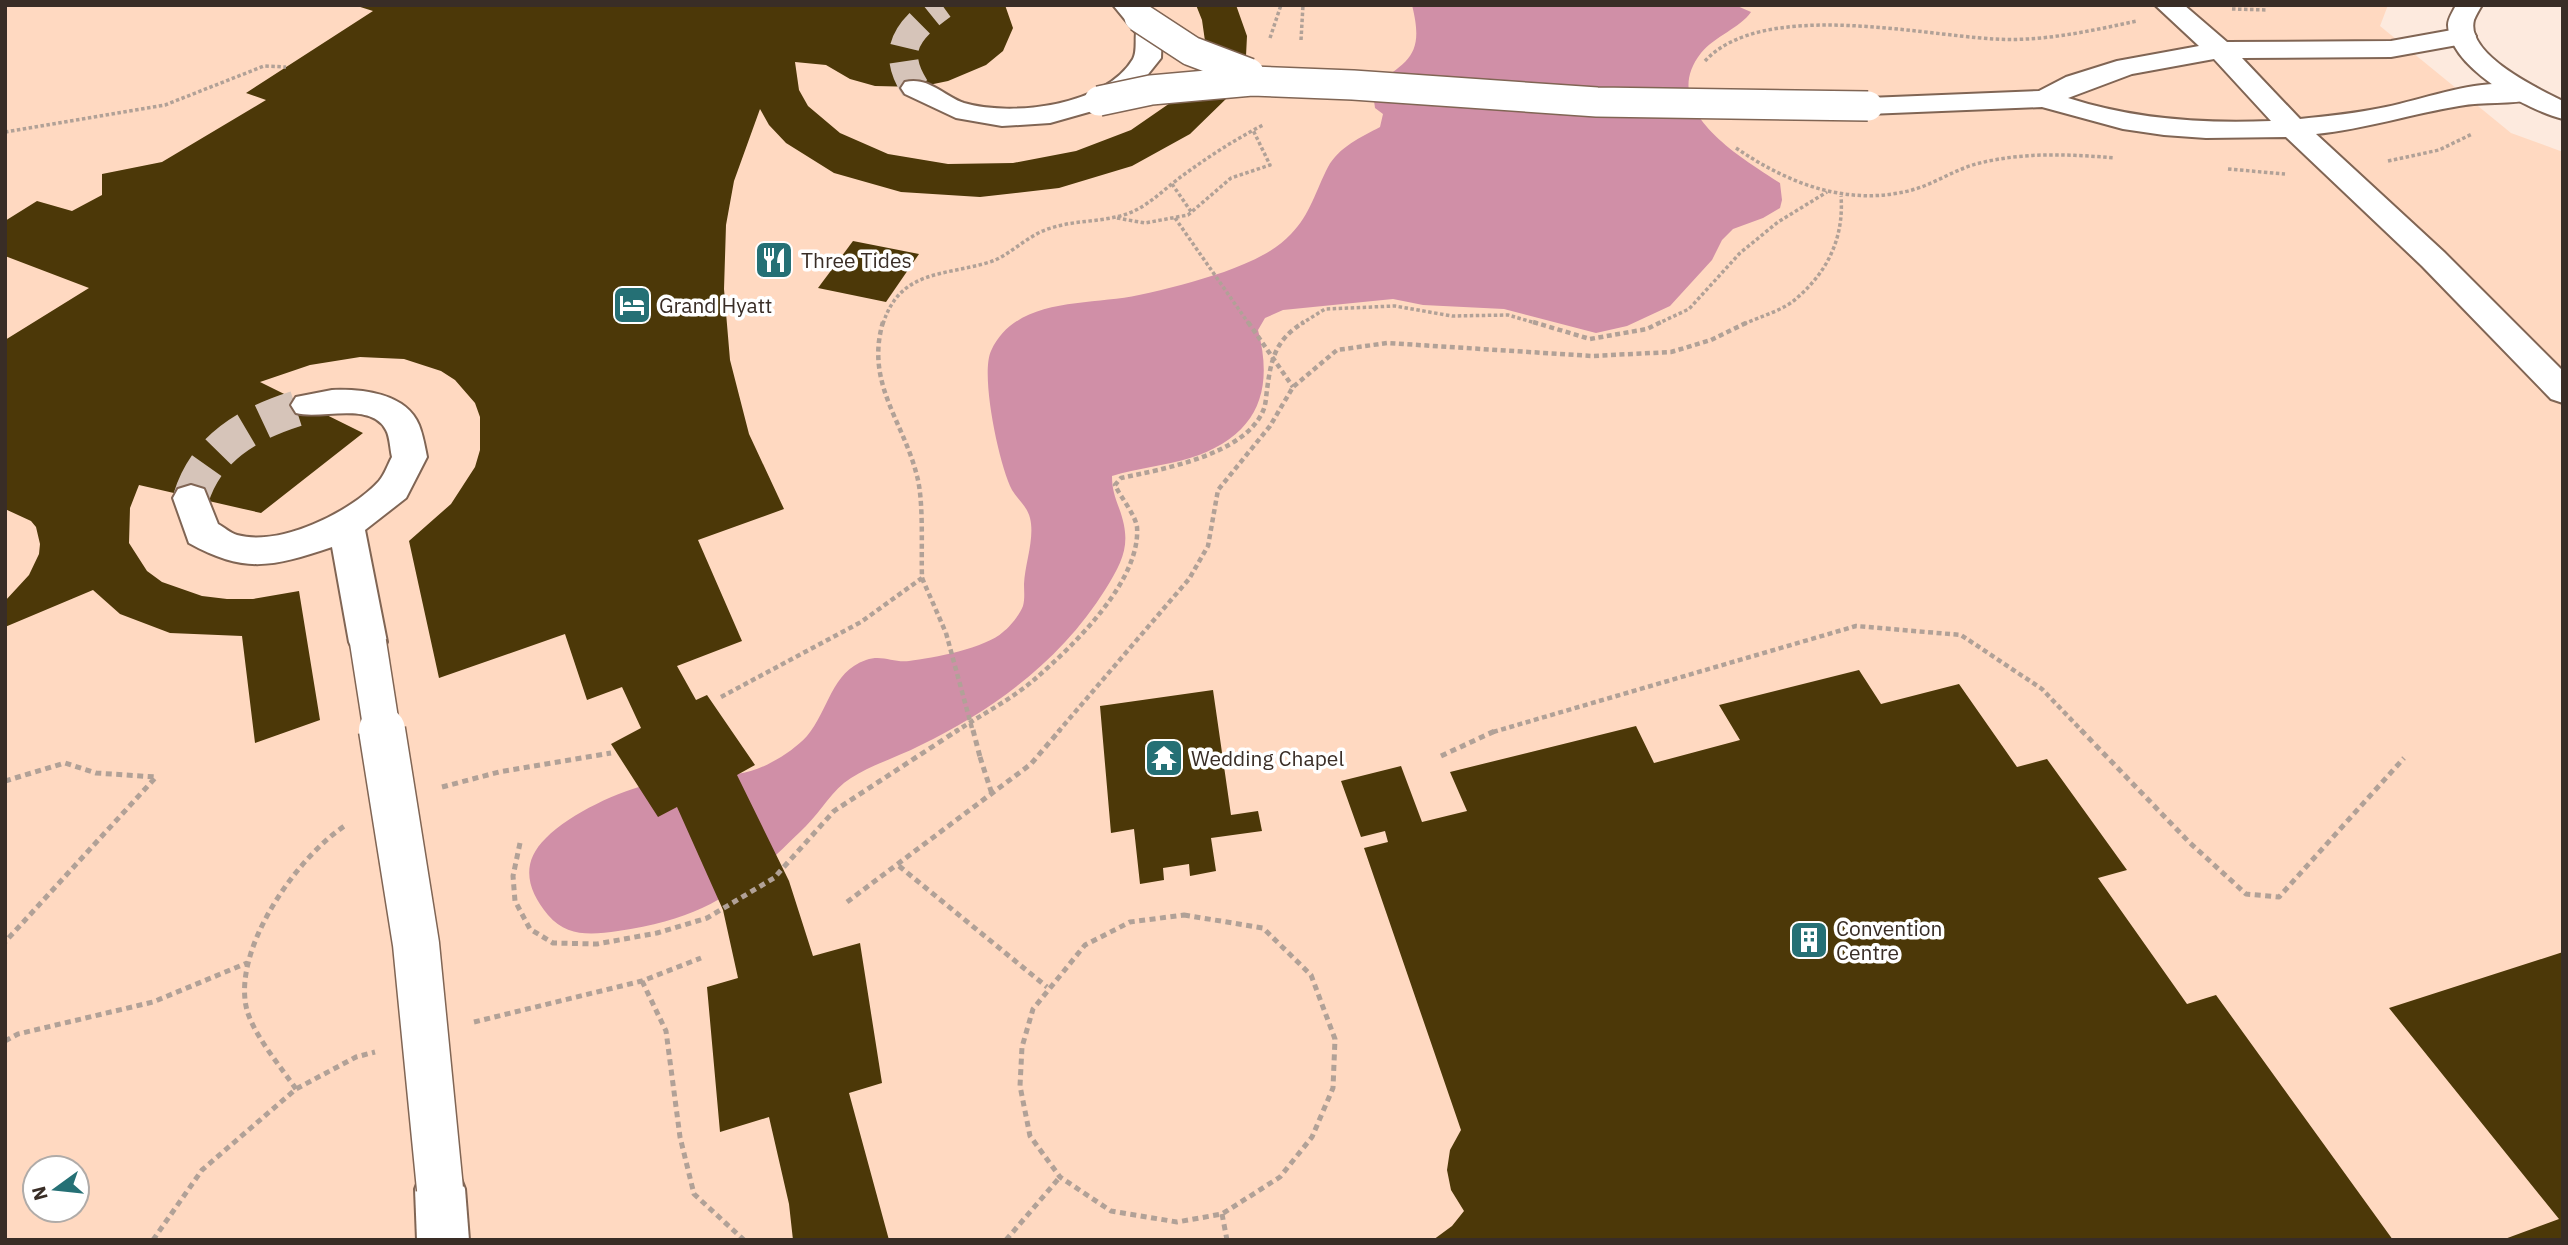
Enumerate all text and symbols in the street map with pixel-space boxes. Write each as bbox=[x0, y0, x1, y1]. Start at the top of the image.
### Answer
restaurant icon: Three Tides bbox=[753, 239, 795, 281]
place label: Three Tides bbox=[801, 246, 912, 274]
hotel icon: Grand Hyatt bbox=[611, 284, 653, 326]
place label: Grand Hyatt bbox=[659, 291, 772, 319]
temple icon: Wedding Chapel bbox=[1143, 737, 1185, 779]
place label: Wedding Chapel bbox=[1191, 744, 1344, 772]
place label: Convention Centre bbox=[1836, 914, 1943, 966]
building icon: Convention Centre bbox=[1788, 919, 1830, 961]
north arrow bbox=[21, 1154, 91, 1224]
text: N bbox=[26, 1184, 53, 1203]

